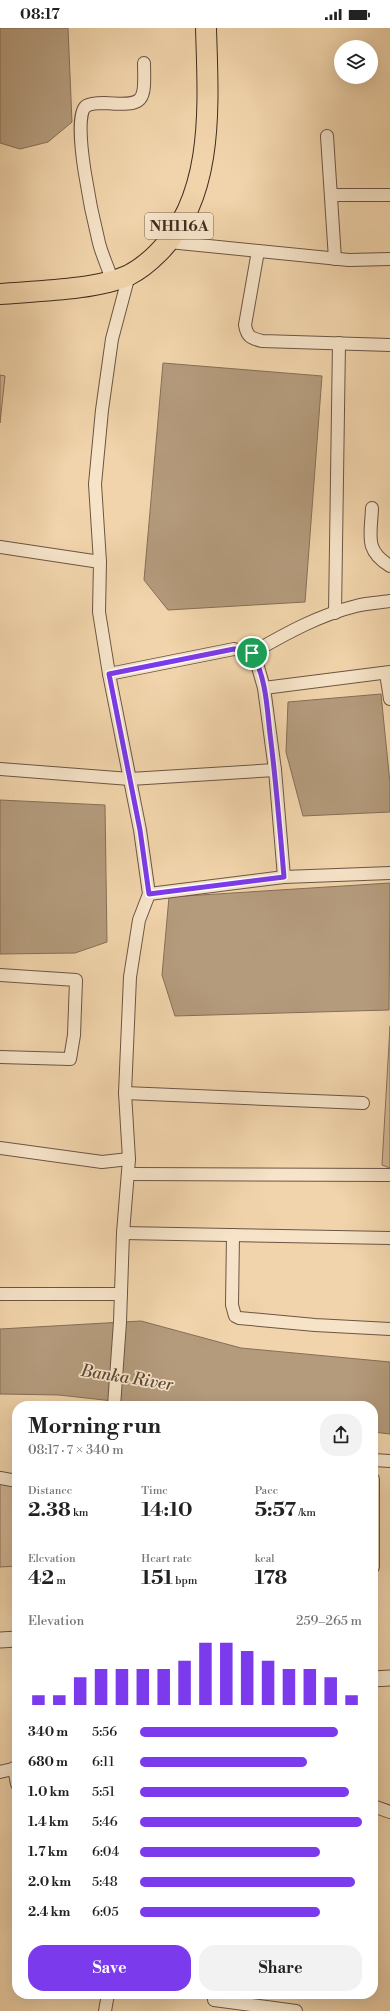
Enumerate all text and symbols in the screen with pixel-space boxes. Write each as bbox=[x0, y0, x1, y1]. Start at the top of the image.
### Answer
text: 08:17 bbox=[20, 5, 60, 24]
map controls bbox=[334, 40, 378, 84]
button: layers bbox=[334, 40, 378, 84]
road number: NH116A bbox=[145, 213, 213, 239]
pin bbox=[235, 636, 269, 670]
icon: arrive bbox=[241, 642, 263, 664]
water label: Banka River bbox=[78, 1360, 175, 1396]
text: Morning run bbox=[28, 1413, 161, 1440]
button: share bbox=[320, 1414, 362, 1456]
text: 08:17 · 7 × 340 m bbox=[28, 1442, 124, 1458]
text: Distance bbox=[28, 1484, 72, 1498]
text: Time bbox=[141, 1484, 168, 1498]
text: Pace bbox=[255, 1484, 278, 1498]
text: 2.38 bbox=[28, 1498, 71, 1523]
text: 14:10 bbox=[141, 1498, 192, 1523]
text: 5:57 bbox=[255, 1498, 296, 1523]
text: km bbox=[71, 1506, 88, 1520]
text: /km bbox=[296, 1506, 316, 1520]
text: Elevation bbox=[28, 1552, 76, 1566]
text: Heart rate bbox=[141, 1552, 192, 1566]
text: kcal bbox=[255, 1552, 275, 1566]
text: 42 bbox=[28, 1566, 54, 1591]
text: 151 bbox=[141, 1566, 173, 1591]
text: 178 bbox=[255, 1566, 287, 1591]
text: m bbox=[54, 1574, 66, 1588]
text: bpm bbox=[173, 1574, 197, 1588]
text: Elevation bbox=[28, 1613, 84, 1629]
text: 259–265 m bbox=[296, 1613, 362, 1629]
text: 340 m bbox=[28, 1724, 68, 1740]
text: 5:56 bbox=[92, 1724, 117, 1740]
text: 680 m bbox=[28, 1754, 68, 1770]
text: 6:11 bbox=[92, 1754, 114, 1770]
text: 1.0 km bbox=[28, 1784, 69, 1800]
text: 5:51 bbox=[92, 1784, 115, 1800]
text: 1.4 km bbox=[28, 1814, 69, 1830]
text: 5:46 bbox=[92, 1814, 118, 1830]
text: 1.7 km bbox=[28, 1844, 68, 1860]
text: 6:04 bbox=[92, 1844, 119, 1860]
text: 2.0 km bbox=[28, 1874, 71, 1890]
text: 5:48 bbox=[92, 1874, 118, 1890]
text: 2.4 km bbox=[28, 1904, 70, 1920]
text: 6:05 bbox=[92, 1904, 119, 1920]
button: Save bbox=[28, 1945, 191, 1991]
button: Share bbox=[199, 1945, 362, 1991]

